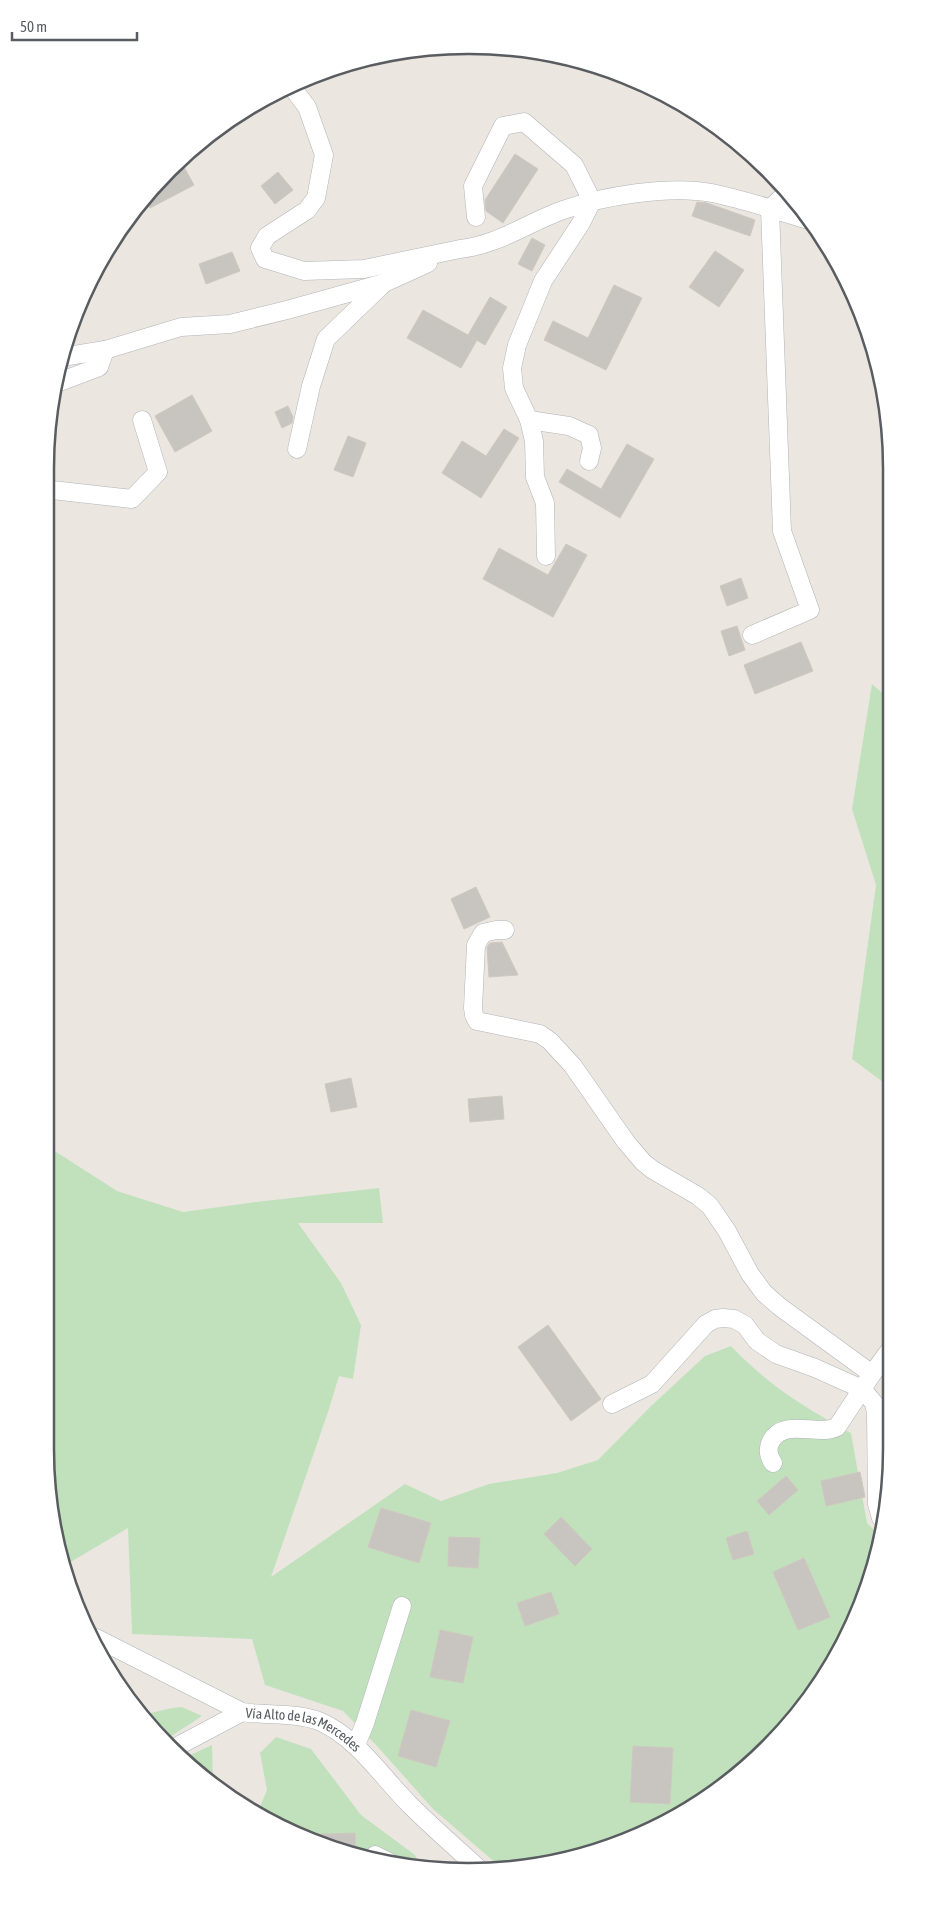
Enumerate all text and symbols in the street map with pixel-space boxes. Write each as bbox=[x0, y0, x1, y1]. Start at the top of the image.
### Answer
scale bar bbox=[12, 10, 138, 42]
text: 50 m bbox=[20, 18, 47, 35]
street label: Vía Alto de las Mercedes bbox=[245, 1705, 364, 1755]

